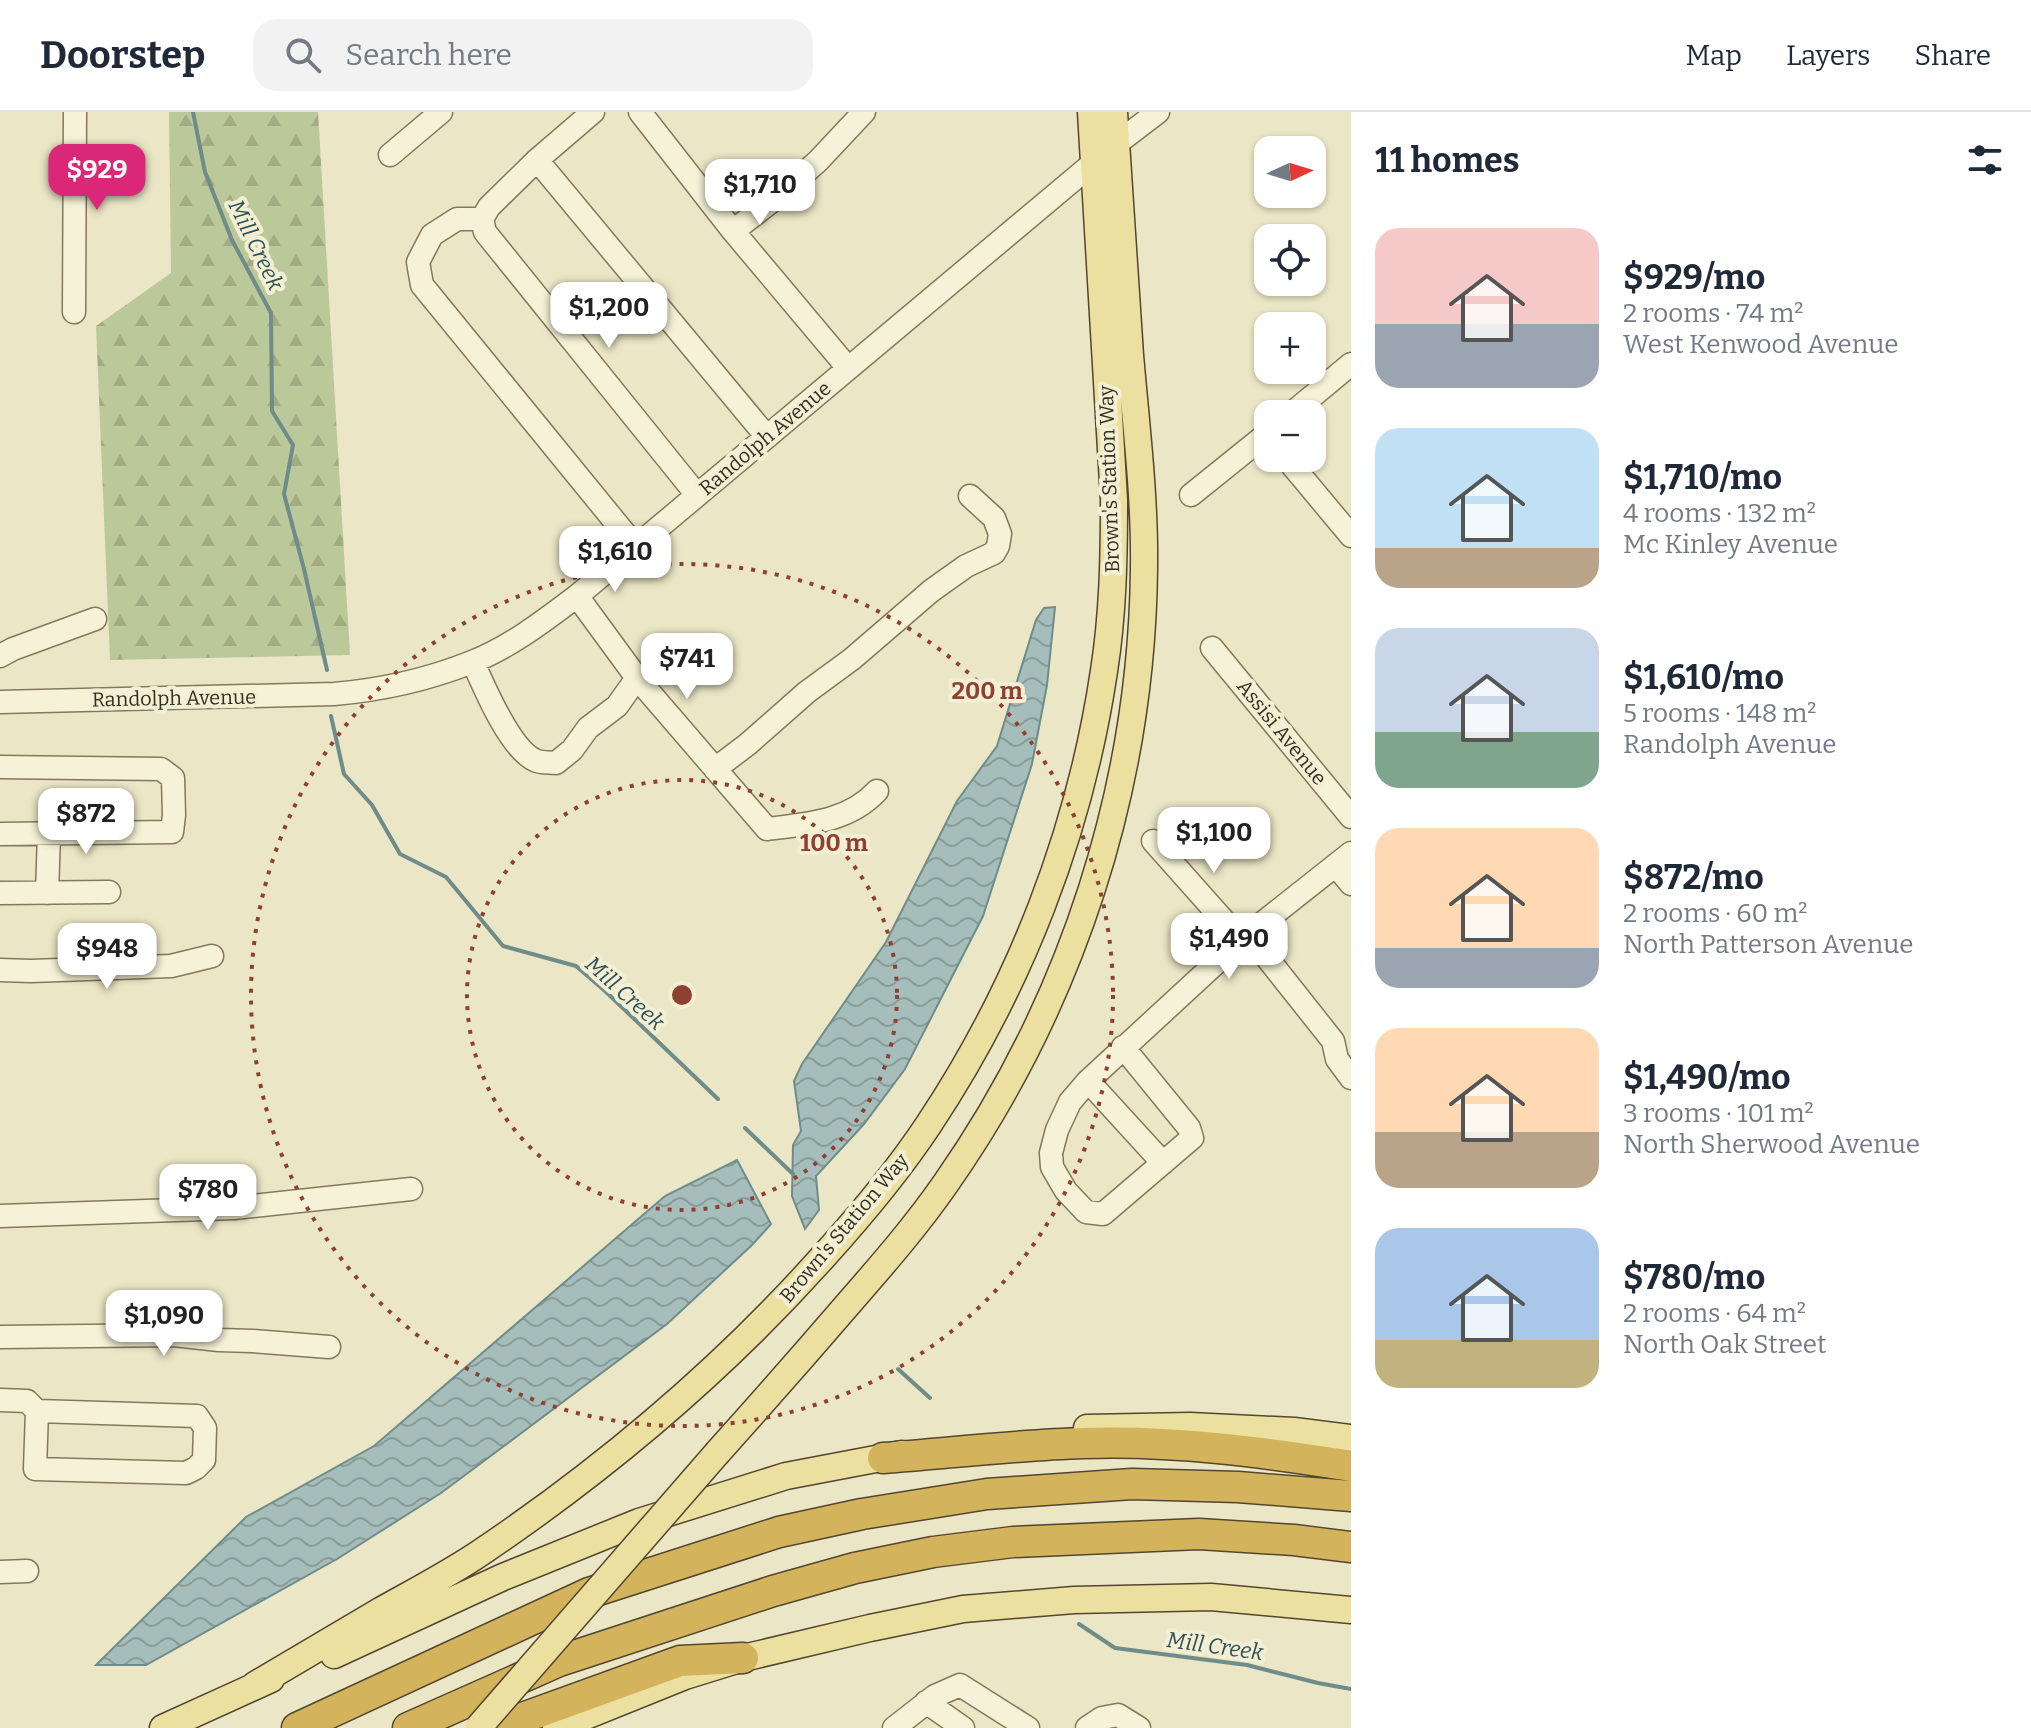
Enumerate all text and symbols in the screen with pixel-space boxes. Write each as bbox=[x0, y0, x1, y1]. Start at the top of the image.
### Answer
search box bbox=[253, 19, 813, 91]
text: Doorstep bbox=[40, 32, 205, 78]
icon: search bbox=[281, 33, 325, 77]
text: Search here bbox=[345, 37, 512, 73]
text: Map bbox=[1685, 39, 1742, 72]
text: Layers bbox=[1786, 39, 1870, 72]
text: Share bbox=[1914, 39, 1991, 72]
north arrow bbox=[1254, 136, 1326, 208]
map controls bbox=[1254, 136, 1326, 472]
icon: filters bbox=[1963, 138, 2007, 182]
text: 11 homes bbox=[1375, 140, 1520, 181]
pin: $929 bbox=[50, 144, 144, 212]
text: $929 bbox=[66, 154, 128, 185]
pin: $1,710 bbox=[695, 159, 825, 227]
text: $1,710 bbox=[723, 169, 797, 200]
water label: Mill Creek bbox=[223, 195, 290, 296]
button: locate bbox=[1254, 224, 1326, 296]
text: $929/mo bbox=[1623, 257, 1765, 298]
icon: home bbox=[1439, 260, 1535, 356]
pin: $1,200 bbox=[544, 282, 674, 350]
text: $1,200 bbox=[568, 292, 650, 323]
text: 2 rooms · 74 m² bbox=[1623, 298, 1803, 329]
button: + bbox=[1254, 312, 1326, 384]
text: West Kenwood Avenue bbox=[1623, 329, 1899, 360]
street label: Randolph Avenue bbox=[694, 376, 836, 500]
street label: Brown's Station Way bbox=[1094, 384, 1124, 573]
button: − bbox=[1254, 400, 1326, 472]
text: $1,710/mo bbox=[1623, 457, 1782, 498]
icon: home bbox=[1439, 460, 1535, 556]
text: 4 rooms · 132 m² bbox=[1623, 498, 1816, 529]
pin: $1,610 bbox=[550, 526, 680, 594]
text: Mc Kinley Avenue bbox=[1623, 529, 1838, 560]
text: $1,610 bbox=[577, 536, 653, 567]
pin: $741 bbox=[640, 633, 734, 701]
text: $741 bbox=[659, 643, 715, 674]
text: $1,610/mo bbox=[1623, 657, 1784, 698]
icon: home bbox=[1439, 660, 1535, 756]
street label: Assisi Avenue bbox=[1232, 674, 1332, 790]
text: 200 m bbox=[951, 677, 1023, 705]
street label: Randolph Avenue bbox=[92, 685, 256, 711]
text: 5 rooms · 148 m² bbox=[1623, 698, 1817, 729]
text: Randolph Avenue bbox=[1623, 729, 1837, 760]
pin: $872 bbox=[39, 788, 133, 856]
text: $872 bbox=[56, 798, 116, 829]
pin: $1,100 bbox=[1149, 807, 1279, 875]
text: $1,100 bbox=[1175, 817, 1253, 848]
text: 100 m bbox=[800, 829, 868, 857]
text: $872/mo bbox=[1623, 857, 1764, 898]
icon: home bbox=[1439, 860, 1535, 956]
text: 2 rooms · 60 m² bbox=[1623, 898, 1807, 929]
pin: $1,490 bbox=[1164, 913, 1294, 981]
pin: $948 bbox=[60, 923, 154, 991]
text: $1,490 bbox=[1189, 923, 1269, 954]
text: North Patterson Avenue bbox=[1623, 929, 1913, 960]
text: $948 bbox=[76, 933, 138, 964]
water label: Mill Creek bbox=[580, 950, 671, 1036]
centre of rings bbox=[668, 981, 696, 1009]
text: $1,490/mo bbox=[1623, 1057, 1791, 1098]
icon: home bbox=[1439, 1060, 1535, 1156]
text: 3 rooms · 101 m² bbox=[1623, 1098, 1814, 1129]
text: North Sherwood Avenue bbox=[1623, 1129, 1920, 1160]
street label: Brown's Station Way bbox=[775, 1148, 914, 1308]
pin: $780 bbox=[161, 1164, 255, 1232]
text: $780 bbox=[177, 1174, 239, 1205]
text: $780/mo bbox=[1623, 1257, 1765, 1298]
icon: home bbox=[1439, 1260, 1535, 1356]
pin: $1,090 bbox=[99, 1290, 229, 1358]
text: 2 rooms · 64 m² bbox=[1623, 1298, 1806, 1329]
text: $1,090 bbox=[124, 1300, 204, 1331]
text: North Oak Street bbox=[1623, 1329, 1827, 1360]
water label: Mill Creek bbox=[1165, 1626, 1266, 1666]

